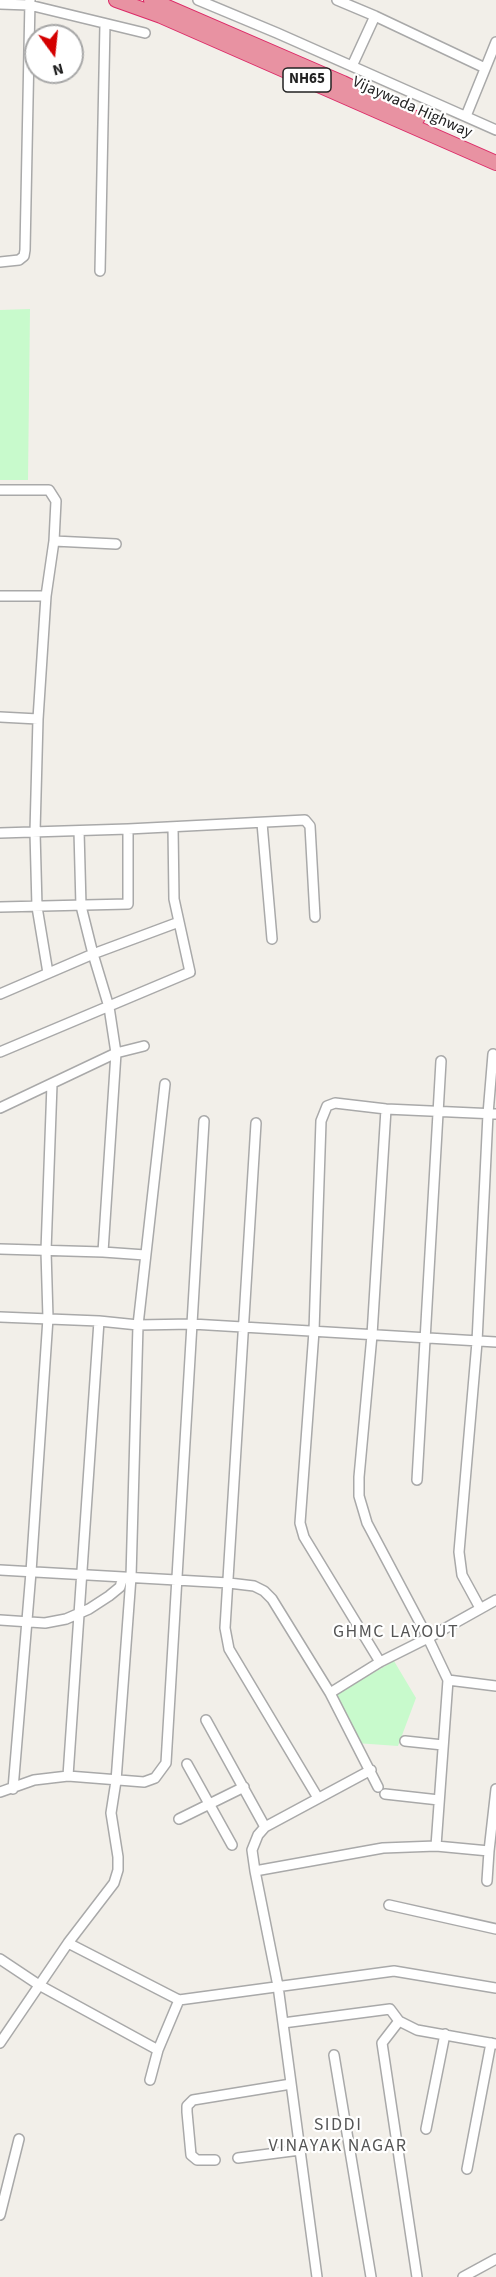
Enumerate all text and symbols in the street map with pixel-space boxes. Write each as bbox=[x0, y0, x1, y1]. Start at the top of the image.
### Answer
north arrow bbox=[24, 24, 84, 84]
text: N bbox=[50, 57, 66, 81]
road number: NH65 bbox=[283, 68, 331, 92]
street label: Vijaywada Highway bbox=[349, 73, 475, 143]
district label: GHMC LAYOUT bbox=[333, 1622, 459, 1644]
district label: SIDDI VINAYAK NAGAR bbox=[268, 2115, 408, 2158]

